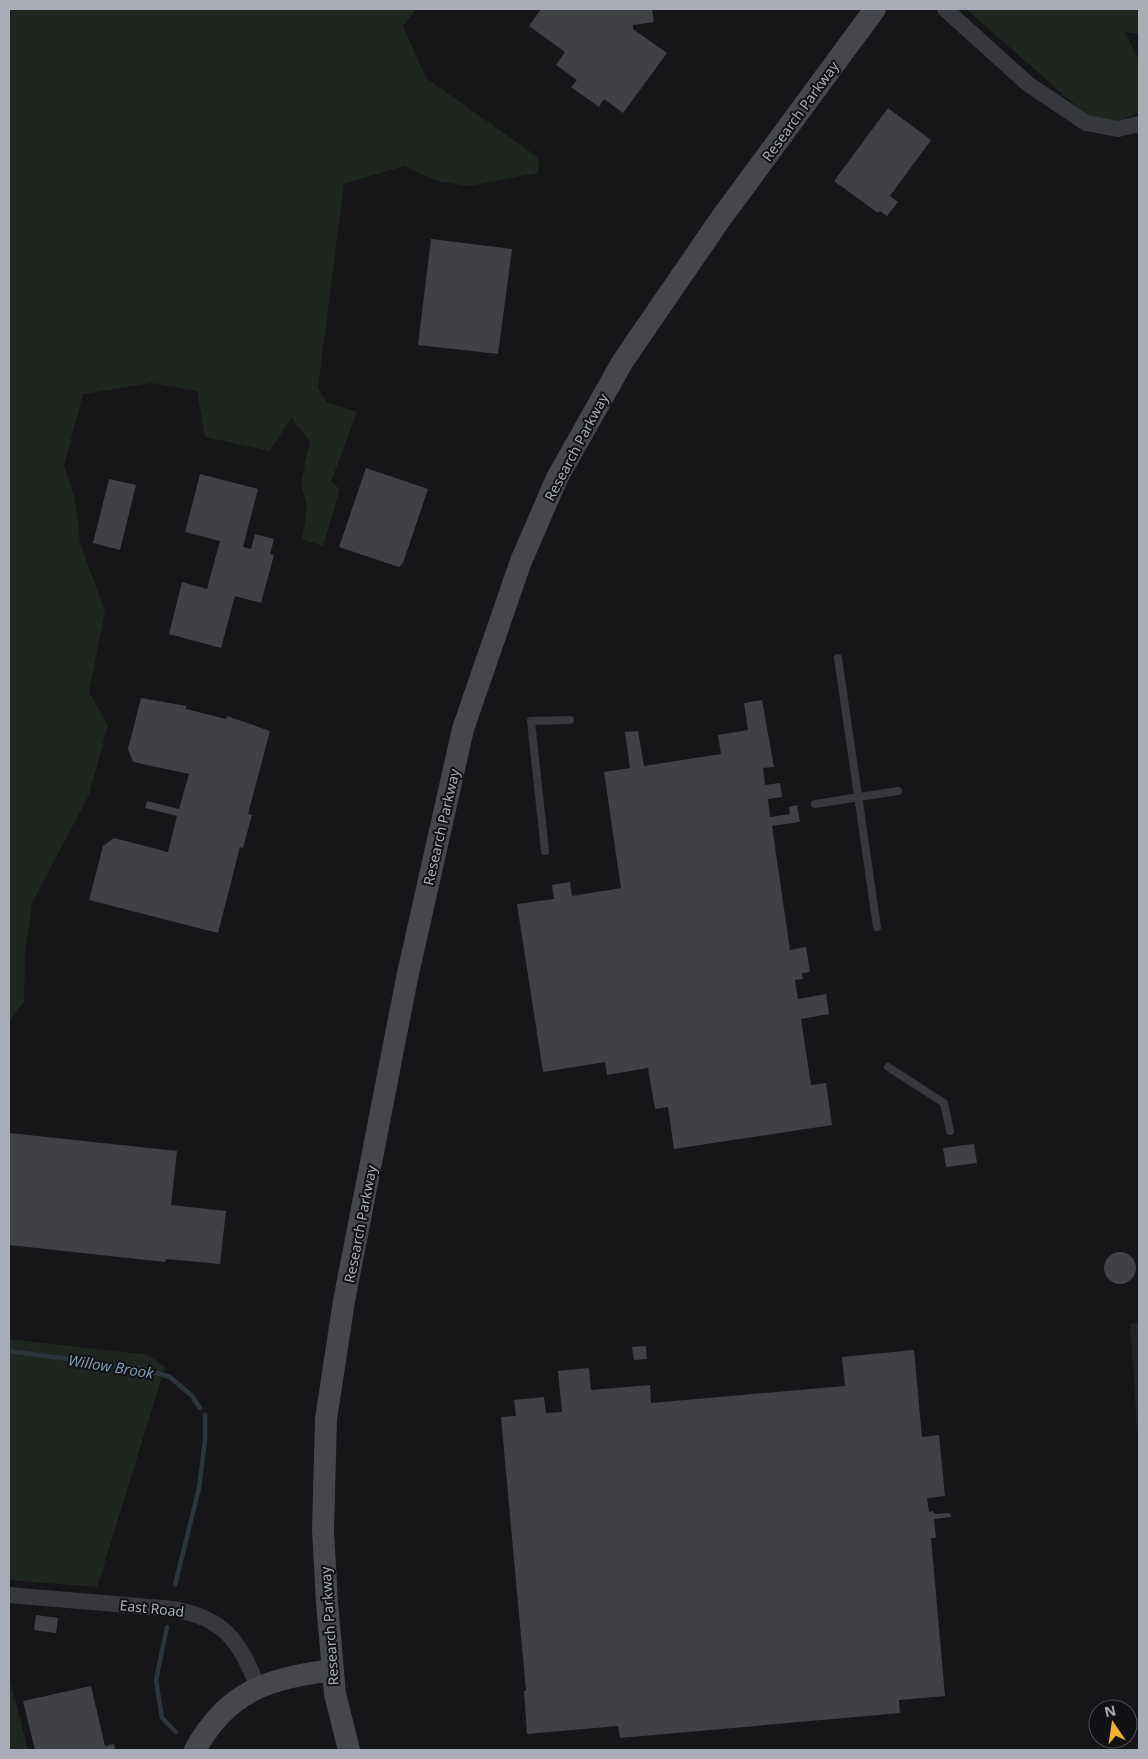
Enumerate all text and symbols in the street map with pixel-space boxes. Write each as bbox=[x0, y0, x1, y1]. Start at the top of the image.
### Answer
street label: Research Parkway bbox=[757, 57, 843, 165]
street label: Research Parkway bbox=[540, 389, 613, 504]
street label: Research Parkway bbox=[418, 766, 464, 887]
street label: Research Parkway bbox=[339, 1163, 381, 1284]
water label: Willow Brook bbox=[67, 1349, 156, 1383]
street label: Research Parkway bbox=[315, 1565, 343, 1686]
street label: East Road bbox=[119, 1595, 185, 1621]
north arrow bbox=[1088, 1699, 1138, 1749]
text: N bbox=[1102, 1700, 1118, 1721]

